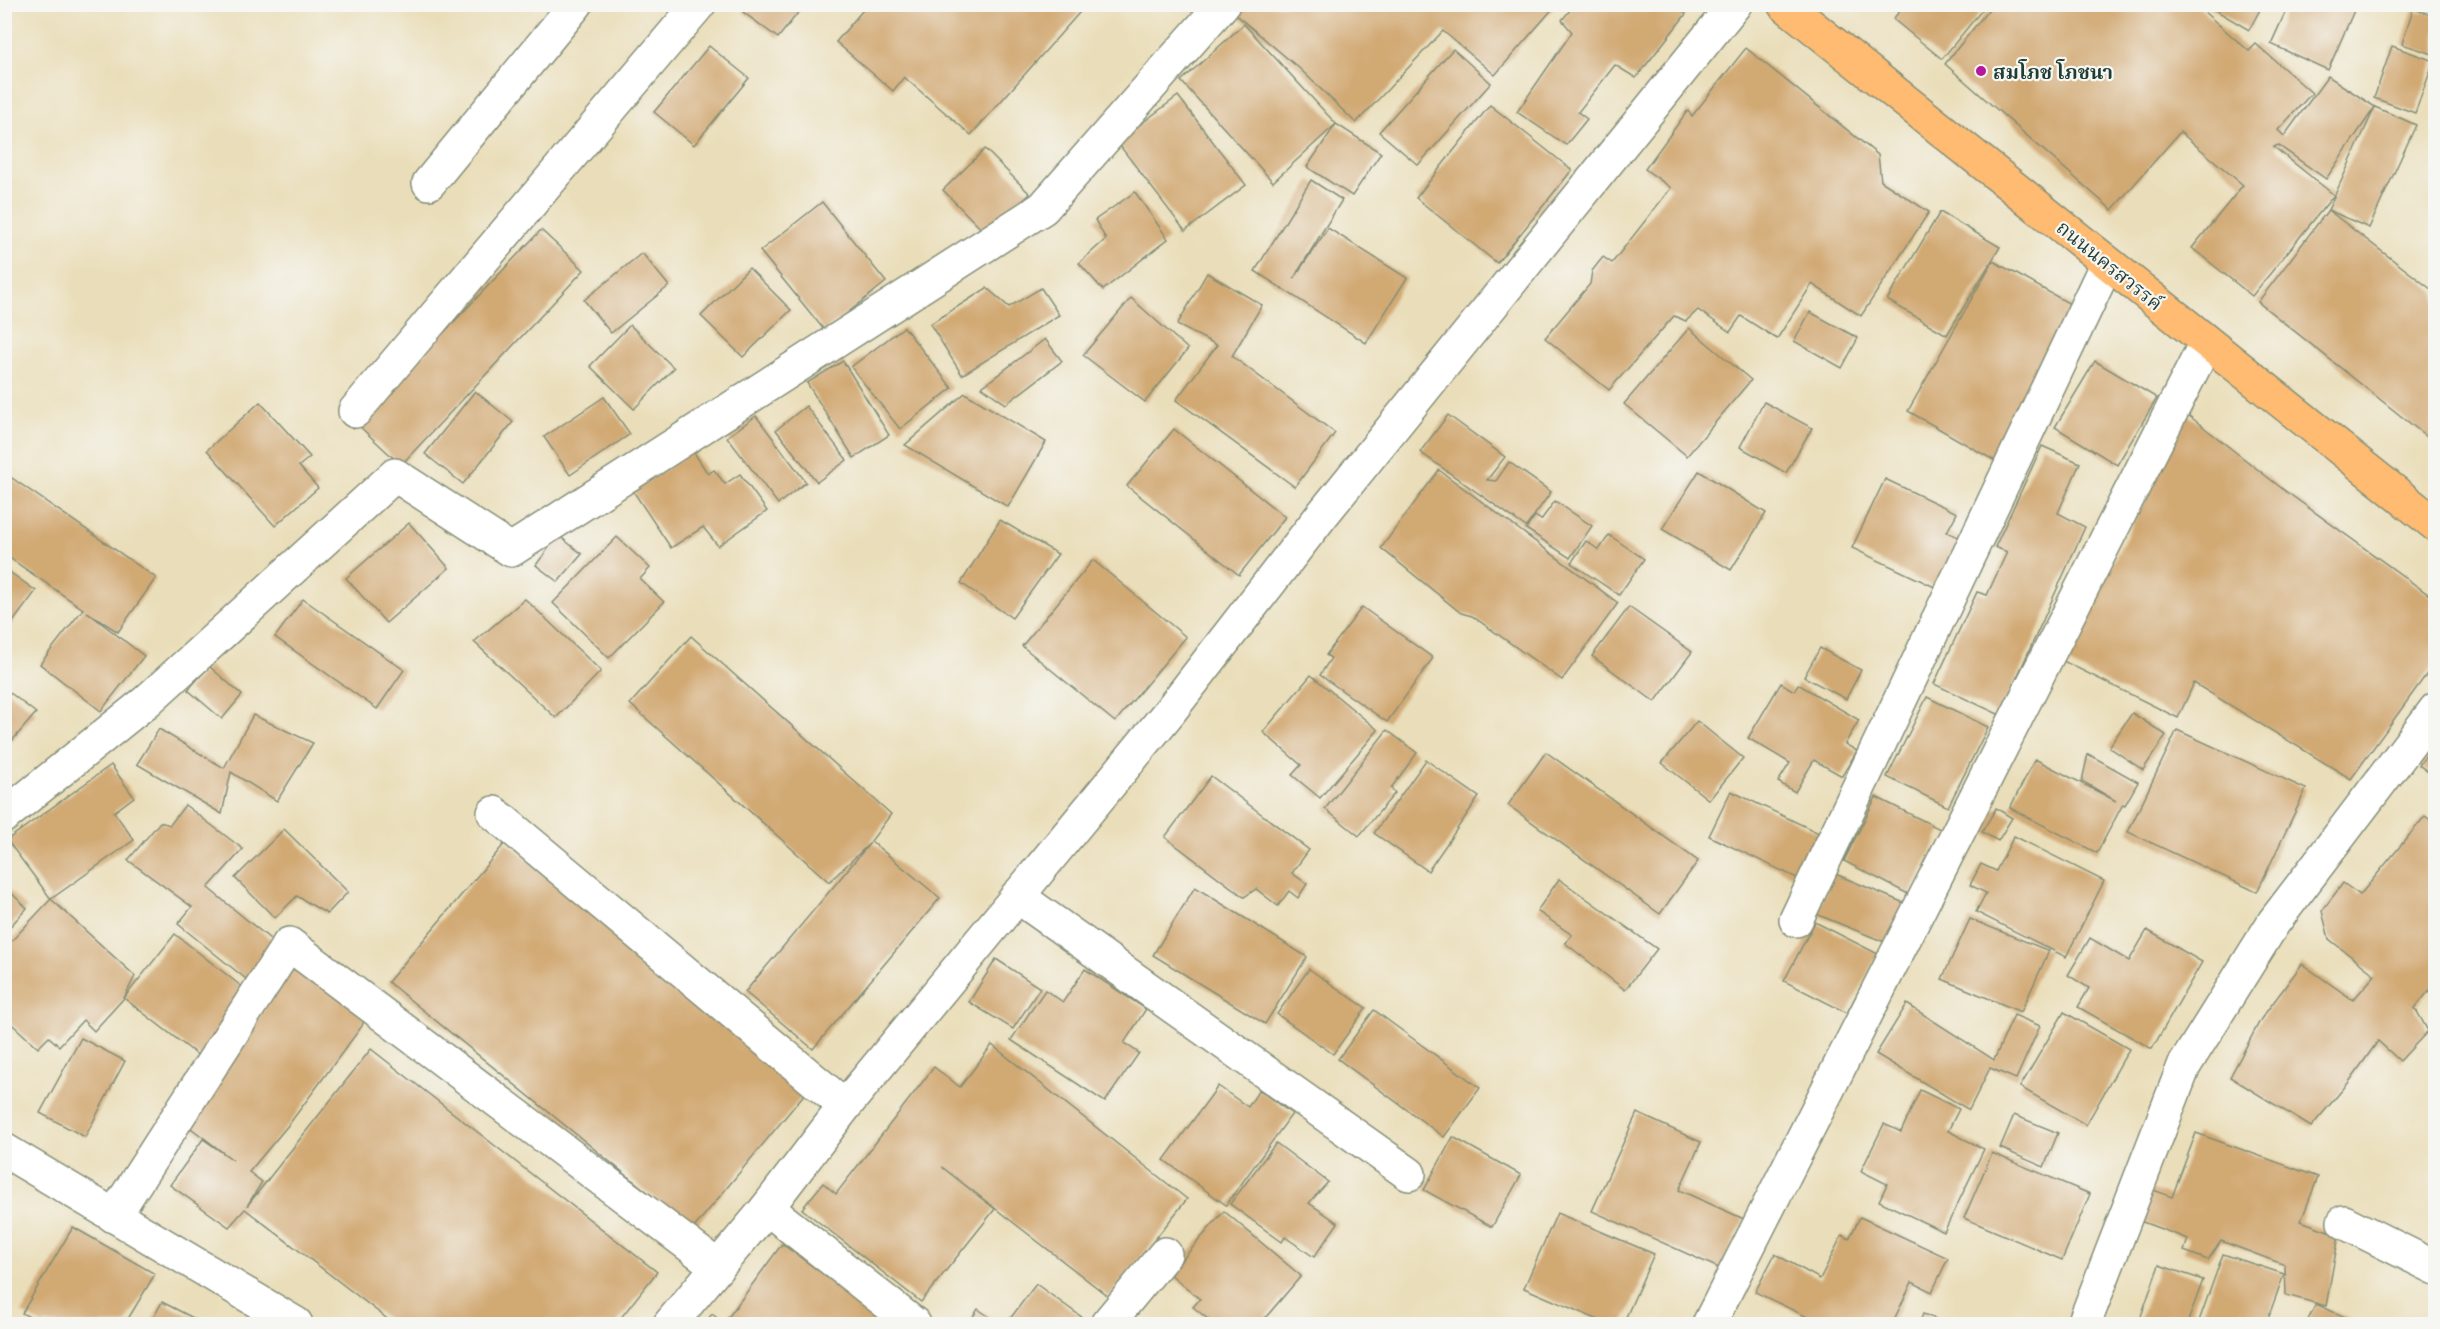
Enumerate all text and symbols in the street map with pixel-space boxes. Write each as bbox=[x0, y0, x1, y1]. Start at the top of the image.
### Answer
place label: สมโภช โภชนา bbox=[1993, 57, 2113, 86]
marker: สมโภช โภชนา bbox=[1974, 64, 1988, 78]
street label: ถนนนครสวรรค์ bbox=[2051, 213, 2169, 317]

